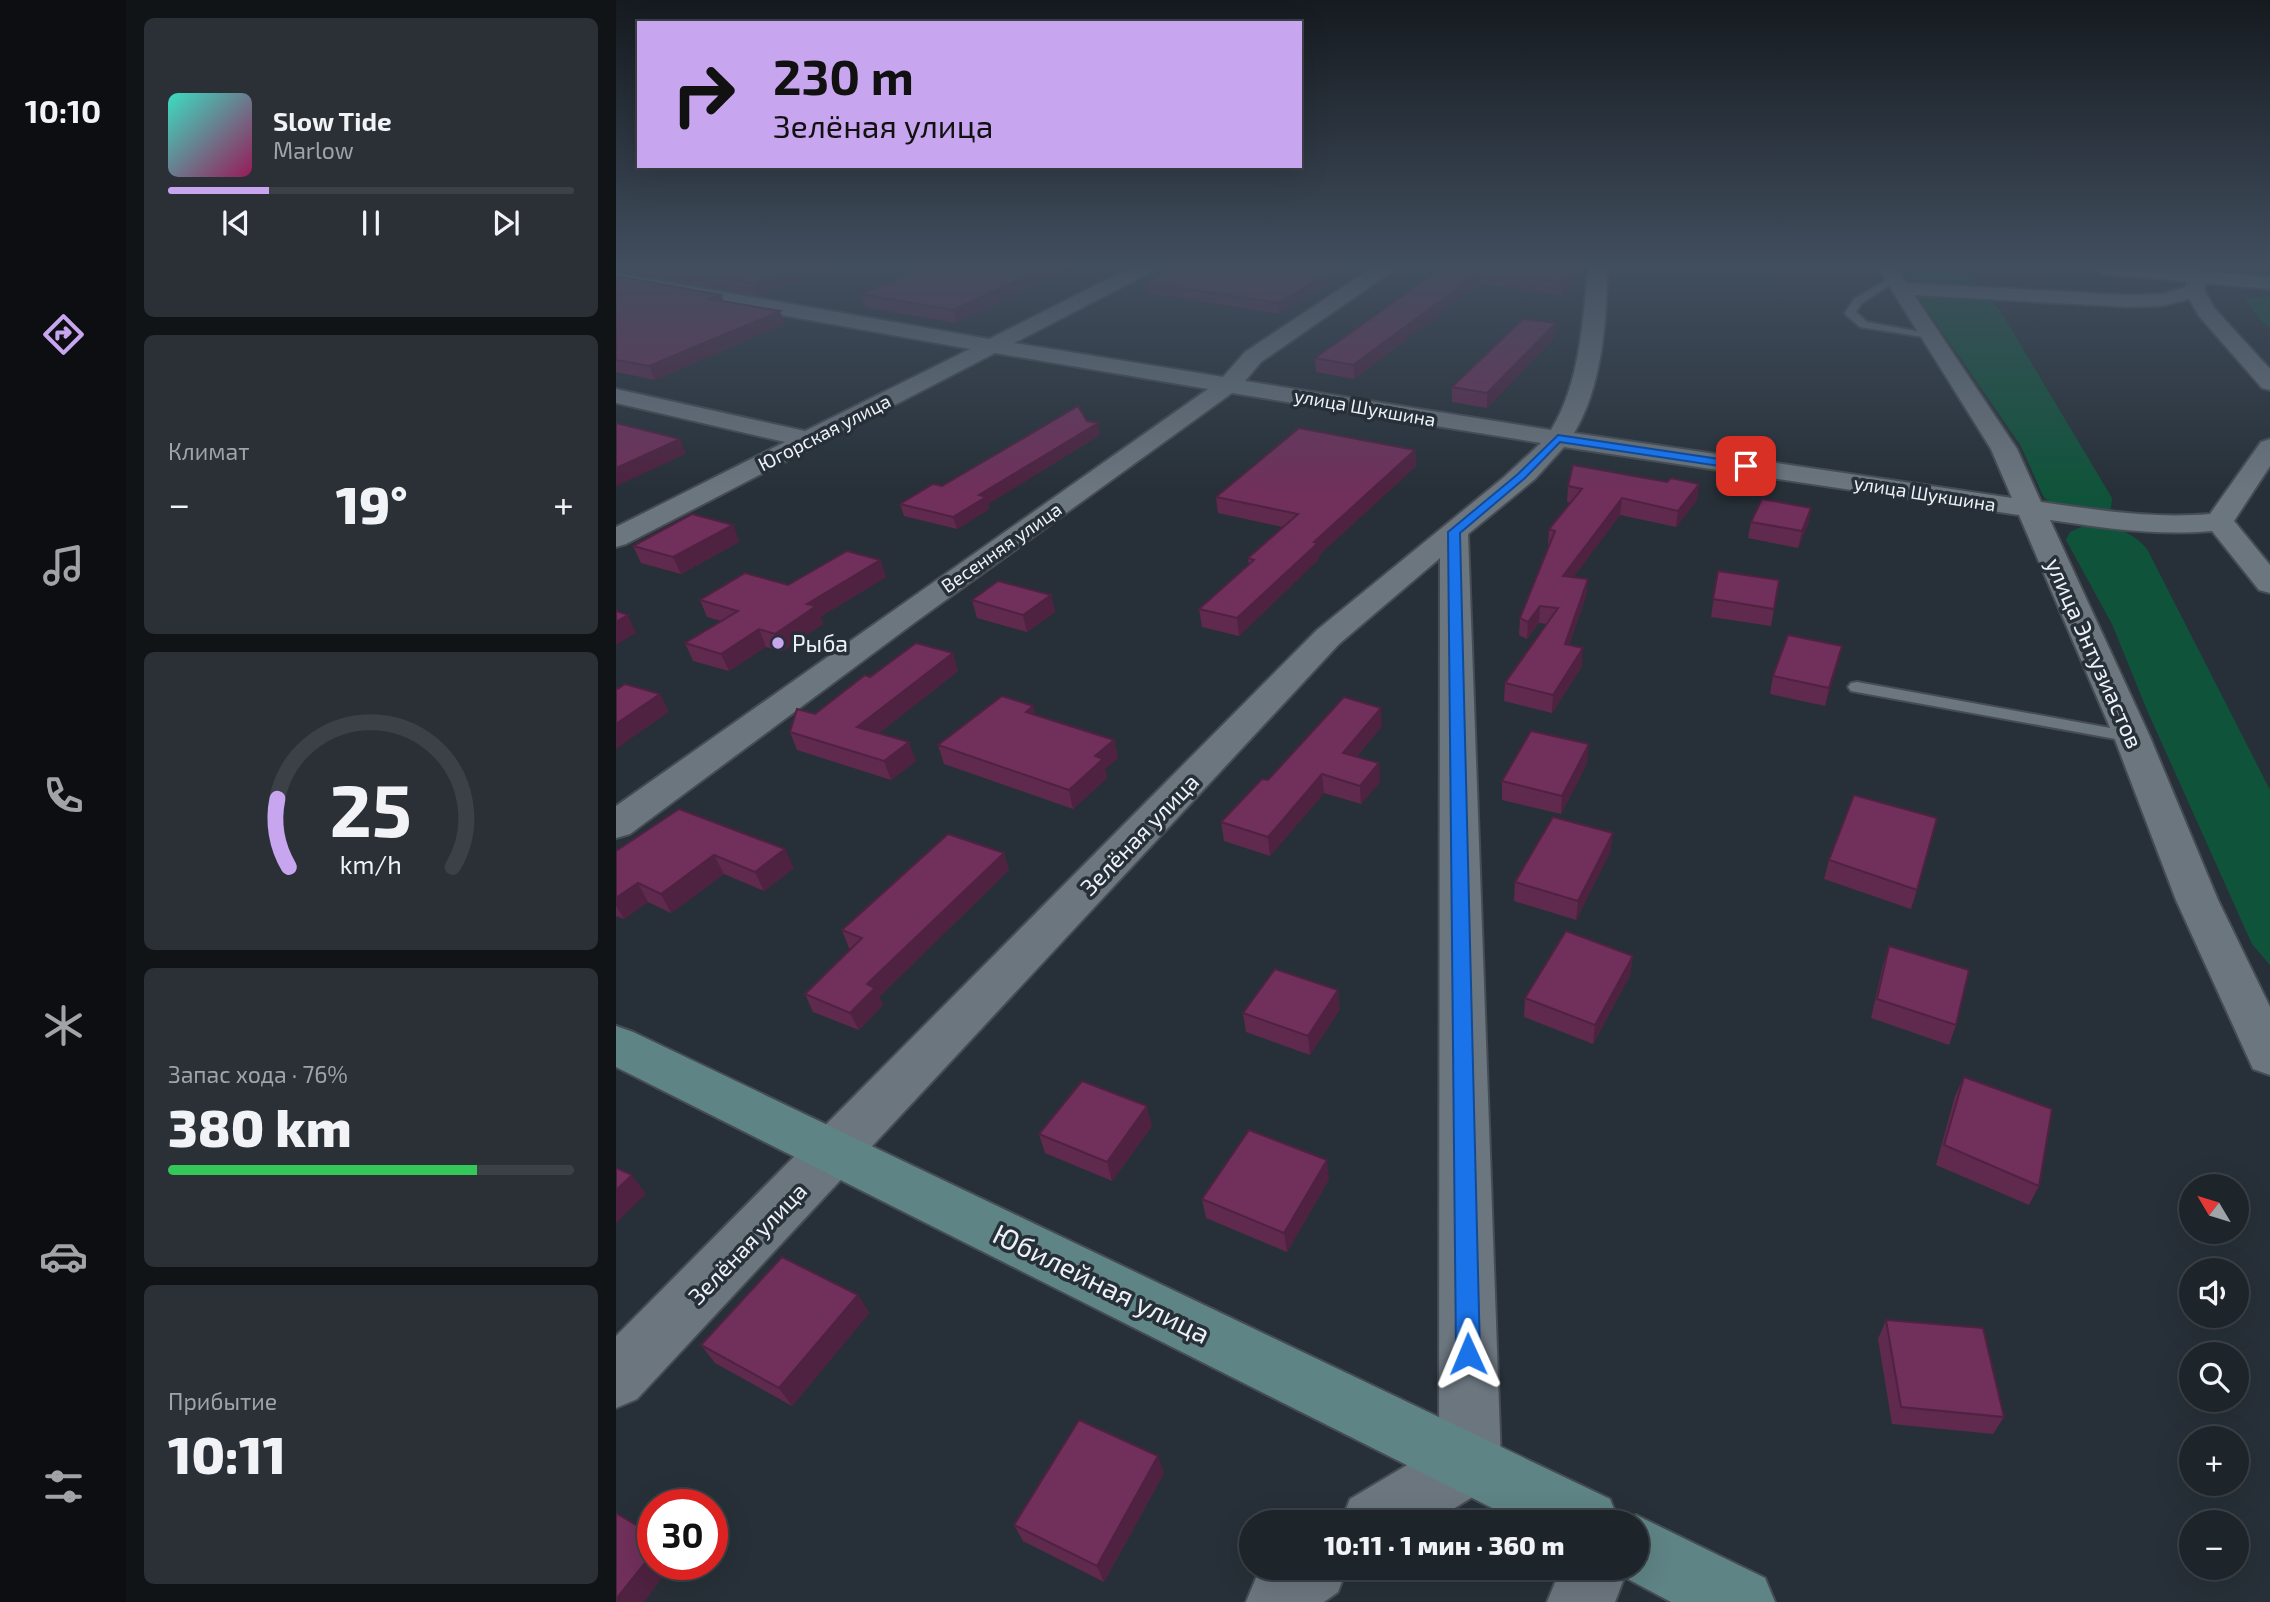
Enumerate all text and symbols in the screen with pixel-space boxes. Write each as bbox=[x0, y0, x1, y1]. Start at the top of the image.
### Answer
text: 230 m bbox=[773, 46, 914, 105]
icon: right bbox=[658, 49, 749, 140]
text: 10:10 bbox=[25, 91, 101, 129]
text: Slow Tide bbox=[273, 105, 392, 136]
text: Зелёная улица bbox=[773, 106, 993, 144]
text: Marlow bbox=[273, 136, 354, 164]
icon: previous bbox=[217, 204, 255, 242]
icon: pause bbox=[352, 204, 390, 242]
icon: next bbox=[487, 204, 525, 242]
icon: directions bbox=[39, 310, 88, 359]
street label: улица Шукшина bbox=[1292, 383, 1438, 432]
street label: Югорская улица bbox=[754, 389, 895, 476]
pin bbox=[1716, 436, 1776, 496]
text: Климат bbox=[168, 437, 249, 465]
icon: arrive bbox=[1727, 447, 1765, 485]
street label: улица Шукшина bbox=[1852, 470, 1998, 517]
text: 19° bbox=[336, 472, 408, 534]
text: − bbox=[168, 480, 190, 526]
text: + bbox=[553, 480, 574, 526]
street label: Весенняя улица bbox=[936, 497, 1066, 598]
icon: music bbox=[39, 541, 88, 590]
street label: улица Энтузиастов bbox=[2040, 553, 2150, 753]
place label: Рыба bbox=[792, 629, 848, 657]
marker: Рыба bbox=[770, 635, 786, 651]
text: 25 bbox=[330, 764, 412, 852]
street label: Зелёная улица bbox=[1074, 767, 1205, 901]
icon: phone bbox=[39, 771, 88, 820]
text: km/h bbox=[340, 849, 402, 879]
icon: climate bbox=[39, 1001, 88, 1050]
text: Запас хода · 76% bbox=[168, 1060, 348, 1088]
text: 380 km bbox=[168, 1095, 352, 1157]
north arrow bbox=[2179, 1174, 2249, 1244]
map controls bbox=[2179, 1174, 2249, 1580]
street label: Зелёная улица bbox=[682, 1176, 813, 1310]
street label: Юбилейная улица bbox=[988, 1216, 1216, 1350]
icon: car bbox=[39, 1232, 88, 1281]
button: sound bbox=[2179, 1258, 2249, 1328]
position arrow bbox=[1431, 1317, 1505, 1391]
button: search bbox=[2179, 1342, 2249, 1412]
text: Прибытие bbox=[168, 1387, 277, 1415]
text: 10:11 bbox=[168, 1422, 286, 1484]
button: + bbox=[2179, 1426, 2249, 1496]
icon: filters bbox=[39, 1462, 88, 1511]
speed limit sign: 30 bbox=[637, 1489, 728, 1580]
button: − bbox=[2179, 1510, 2249, 1580]
text: 10:11 · 1 мин · 360 m bbox=[1324, 1529, 1564, 1560]

